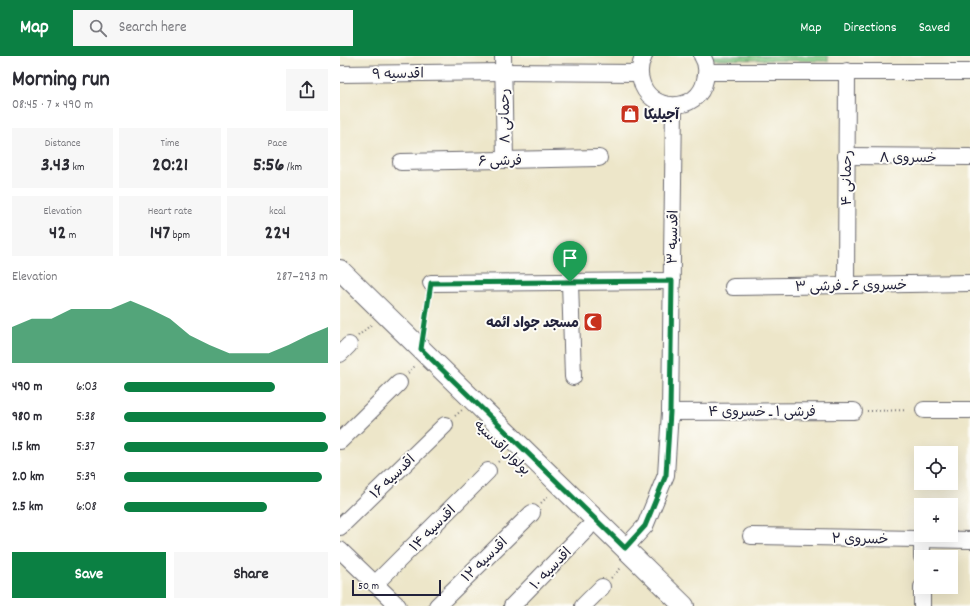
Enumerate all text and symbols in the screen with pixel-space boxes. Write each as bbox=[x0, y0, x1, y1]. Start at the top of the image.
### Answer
search box bbox=[73, 10, 353, 46]
text: Map bbox=[20, 15, 49, 42]
icon: search bbox=[87, 17, 109, 39]
text: Search here bbox=[119, 17, 187, 39]
text: Map bbox=[800, 18, 822, 38]
text: Directions bbox=[844, 18, 897, 38]
text: Saved bbox=[919, 18, 950, 38]
text: Morning run bbox=[12, 65, 110, 96]
street label: اقدسیه ۹ bbox=[372, 65, 424, 85]
button: share bbox=[286, 69, 328, 111]
street label: رحمانی ۸ bbox=[496, 88, 516, 144]
text: 08:45 · 7 × 490 m bbox=[12, 96, 93, 115]
shop icon: آجیلیکا bbox=[619, 103, 641, 125]
place label: آجیلیکا bbox=[644, 106, 680, 126]
text: Distance bbox=[45, 136, 81, 152]
text: Time bbox=[161, 136, 179, 152]
text: Pace bbox=[268, 136, 287, 152]
street label: خسروی ۸ bbox=[879, 149, 937, 169]
street label: رحمانی ۴ bbox=[838, 150, 858, 206]
text: 3.43 bbox=[41, 152, 70, 180]
text: 20:21 bbox=[152, 152, 188, 180]
text: 5:56 bbox=[253, 152, 284, 180]
street label: فرشی ۶ bbox=[478, 152, 522, 172]
text: km bbox=[70, 160, 85, 176]
text: /km bbox=[284, 160, 302, 176]
text: Elevation bbox=[44, 204, 82, 220]
text: Heart rate bbox=[148, 204, 192, 220]
text: kcal bbox=[269, 204, 286, 220]
street label: اقدسیه ۳ bbox=[664, 210, 684, 264]
text: 42 bbox=[49, 220, 66, 248]
text: 147 bbox=[150, 220, 170, 248]
text: 224 bbox=[264, 220, 290, 248]
text: m bbox=[66, 228, 76, 244]
text: bpm bbox=[170, 228, 190, 244]
pin bbox=[553, 241, 587, 282]
icon: arrive bbox=[559, 247, 581, 269]
text: Elevation bbox=[12, 268, 57, 287]
text: 287–293 m bbox=[276, 268, 328, 287]
street label: خسروی ۶ ـ فرشی ۳ bbox=[795, 276, 907, 298]
mosque icon: مسجد جواد ائمه bbox=[582, 311, 604, 333]
place label: مسجد جواد ائمه bbox=[486, 314, 579, 334]
text: 490 m bbox=[12, 378, 42, 397]
text: 6:03 bbox=[76, 378, 97, 397]
street label: فرشی ۱ ـ خسروی ۴ bbox=[708, 403, 816, 423]
text: 980 m bbox=[12, 408, 42, 427]
text: 5:38 bbox=[76, 408, 95, 427]
street label: بولوار اقدسیه bbox=[469, 416, 534, 481]
text: 1.5 km bbox=[12, 438, 40, 457]
text: 5:37 bbox=[76, 438, 95, 457]
map controls bbox=[914, 446, 958, 594]
button: locate bbox=[914, 446, 958, 490]
street label: اقدسیه ۱۶ bbox=[366, 451, 421, 504]
text: 2.0 km bbox=[12, 468, 44, 487]
text: 5:39 bbox=[76, 468, 96, 487]
text: 2.5 km bbox=[12, 498, 43, 517]
text: 6:08 bbox=[76, 498, 97, 517]
button: + bbox=[914, 498, 958, 542]
street label: اقدسیه ۱۴ bbox=[406, 502, 461, 557]
street label: خسروی ۲ bbox=[831, 530, 888, 550]
street label: اقدسیه ۱۲ bbox=[458, 533, 513, 588]
street label: اقدسیه ۱۰ bbox=[526, 544, 577, 595]
button: − bbox=[914, 550, 958, 594]
button: Save bbox=[12, 552, 166, 598]
button: Share bbox=[174, 552, 328, 598]
scale bar bbox=[352, 578, 441, 597]
text: 50 m bbox=[358, 579, 379, 595]

